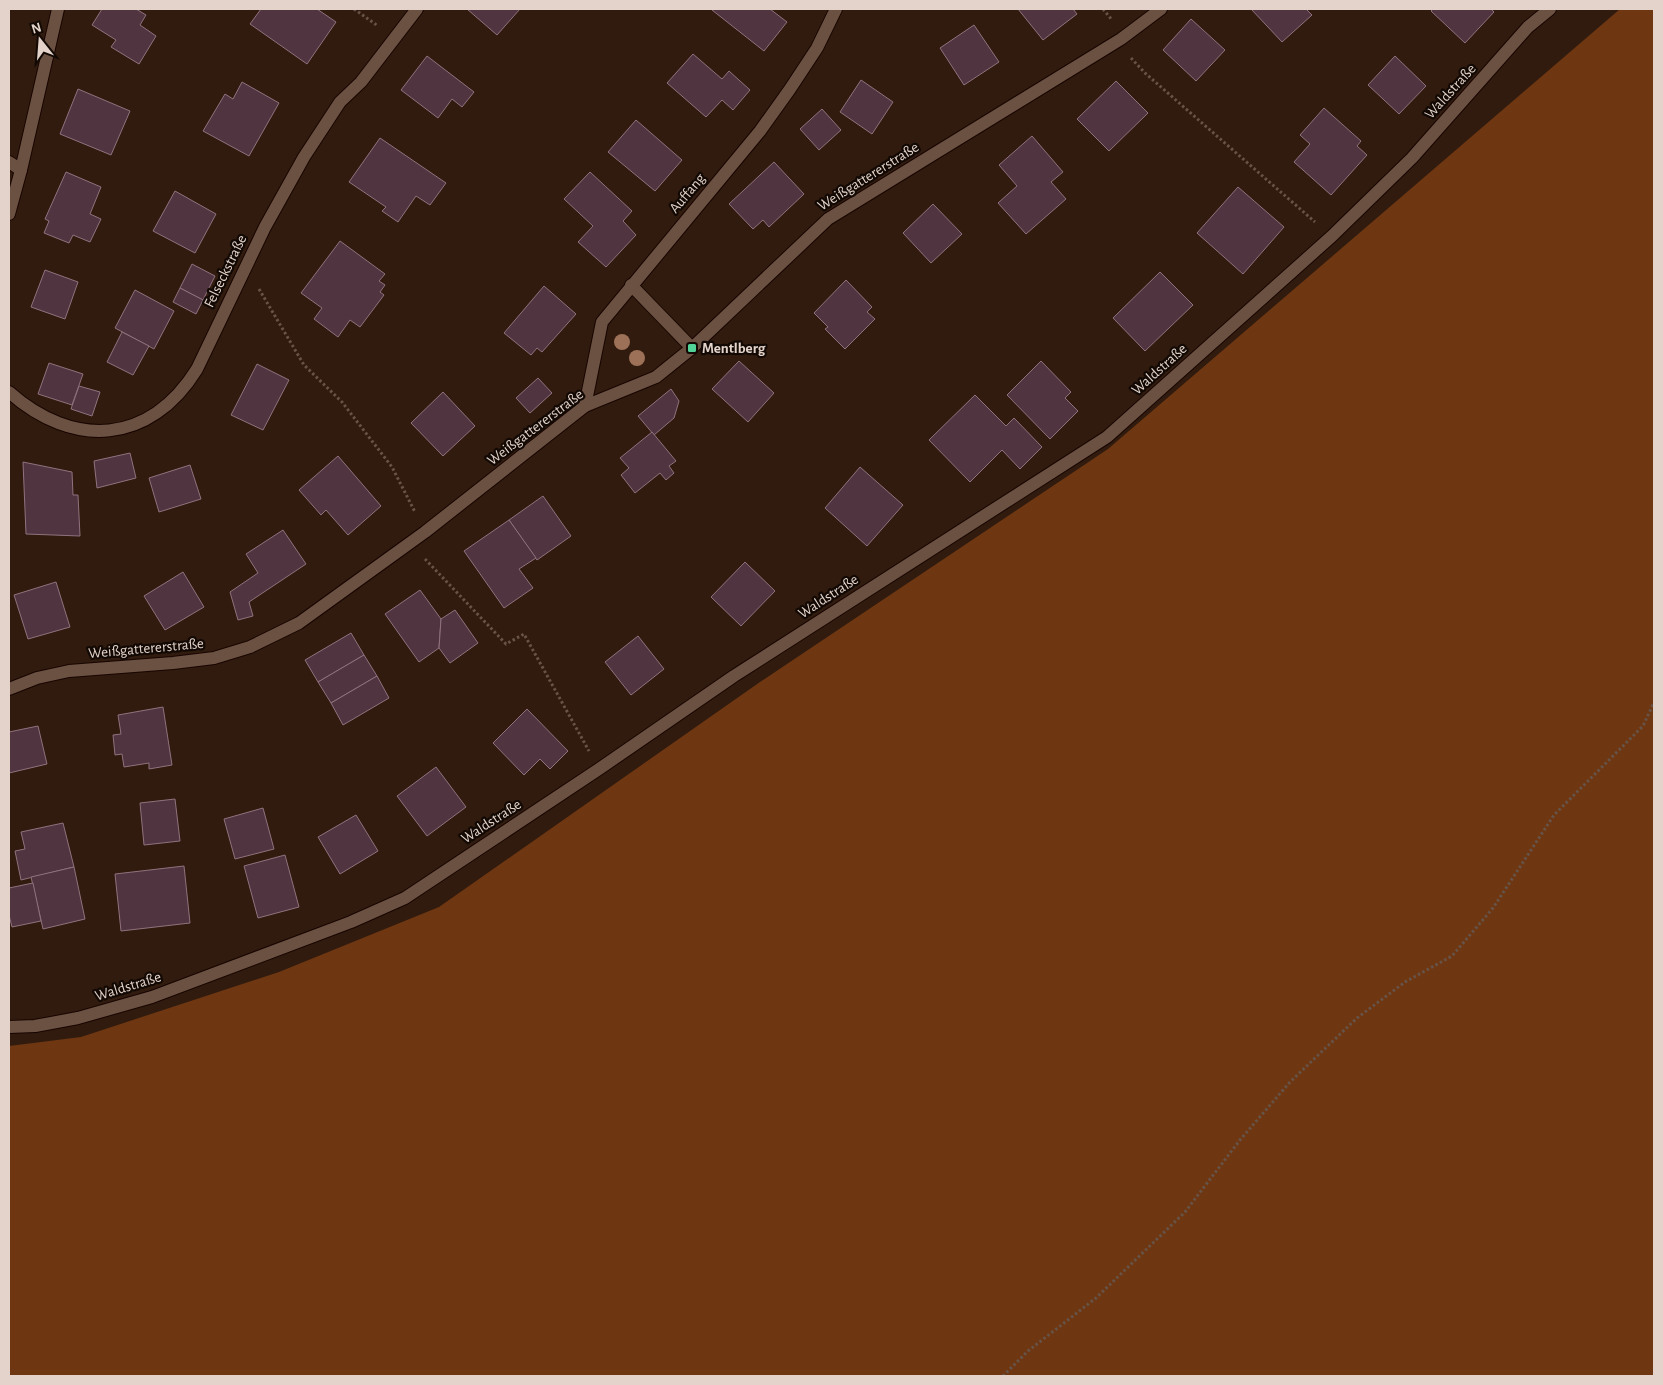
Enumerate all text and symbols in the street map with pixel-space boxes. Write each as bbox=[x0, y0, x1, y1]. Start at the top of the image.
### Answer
north arrow bbox=[15, 15, 65, 65]
text: N bbox=[30, 20, 43, 37]
street label: Waldstraße bbox=[1422, 61, 1479, 122]
street label: Weißgattererstraße bbox=[815, 139, 921, 213]
street label: Auffang bbox=[667, 170, 709, 216]
street label: Felseckstraße bbox=[201, 232, 250, 310]
place label: Mentlberg bbox=[702, 341, 766, 356]
street label: Waldstraße bbox=[1129, 341, 1190, 398]
marker: Mentlberg bbox=[686, 342, 698, 354]
street label: Weißgattererstraße bbox=[485, 387, 586, 468]
street label: Waldstraße bbox=[796, 572, 861, 621]
street label: Weißgattererstraße bbox=[88, 636, 204, 661]
street label: Waldstraße bbox=[459, 797, 524, 846]
street label: Waldstraße bbox=[93, 969, 163, 1004]

